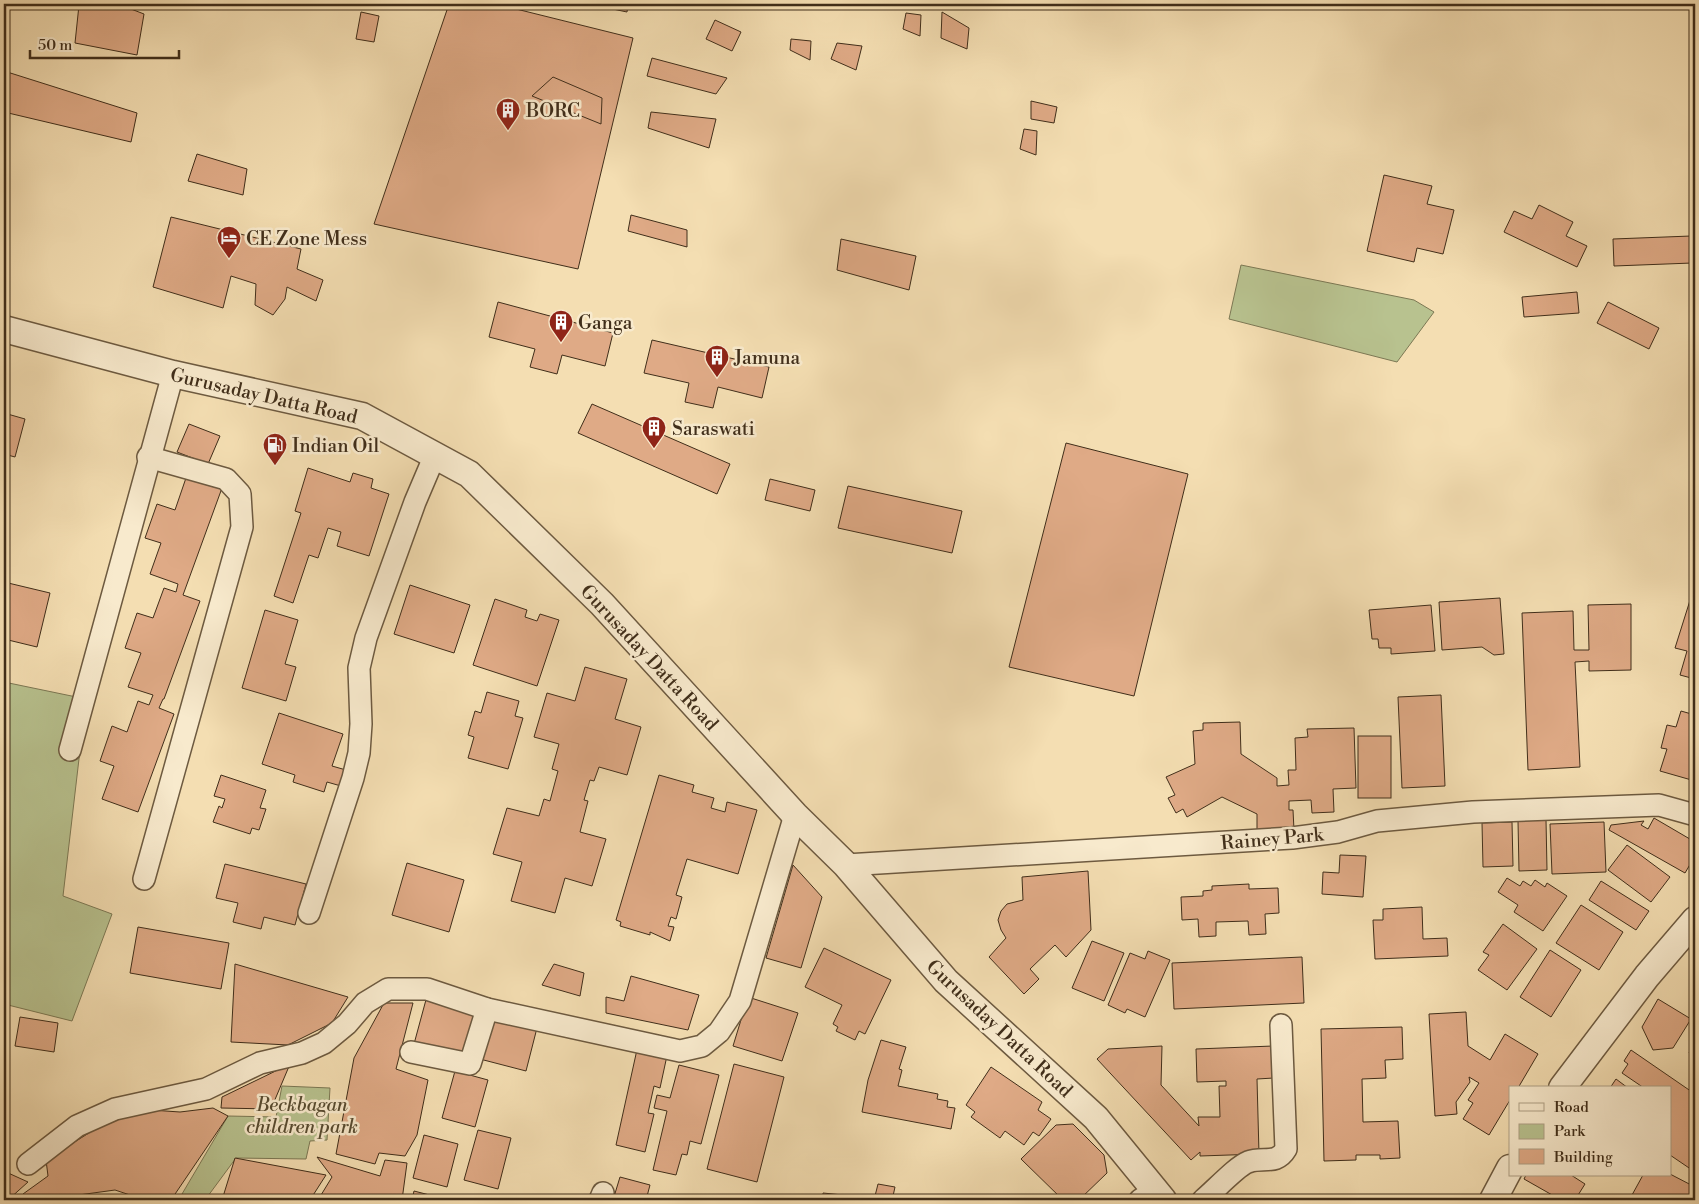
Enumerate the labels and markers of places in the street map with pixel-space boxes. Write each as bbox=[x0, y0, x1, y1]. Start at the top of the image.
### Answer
building icon: BORC bbox=[495, 97, 521, 131]
place label: BORC bbox=[525, 99, 580, 123]
hotel icon: CE Zone Mess bbox=[216, 225, 242, 259]
place label: CE Zone Mess bbox=[246, 227, 367, 251]
building icon: Ganga bbox=[548, 309, 574, 343]
place label: Ganga bbox=[578, 311, 633, 335]
building icon: Jamuna bbox=[704, 344, 730, 378]
place label: Jamuna bbox=[733, 346, 800, 370]
building icon: Saraswati bbox=[641, 415, 667, 449]
place label: Saraswati bbox=[672, 417, 755, 441]
fuel station icon: Indian Oil bbox=[262, 432, 288, 466]
place label: Indian Oil bbox=[292, 434, 380, 458]

